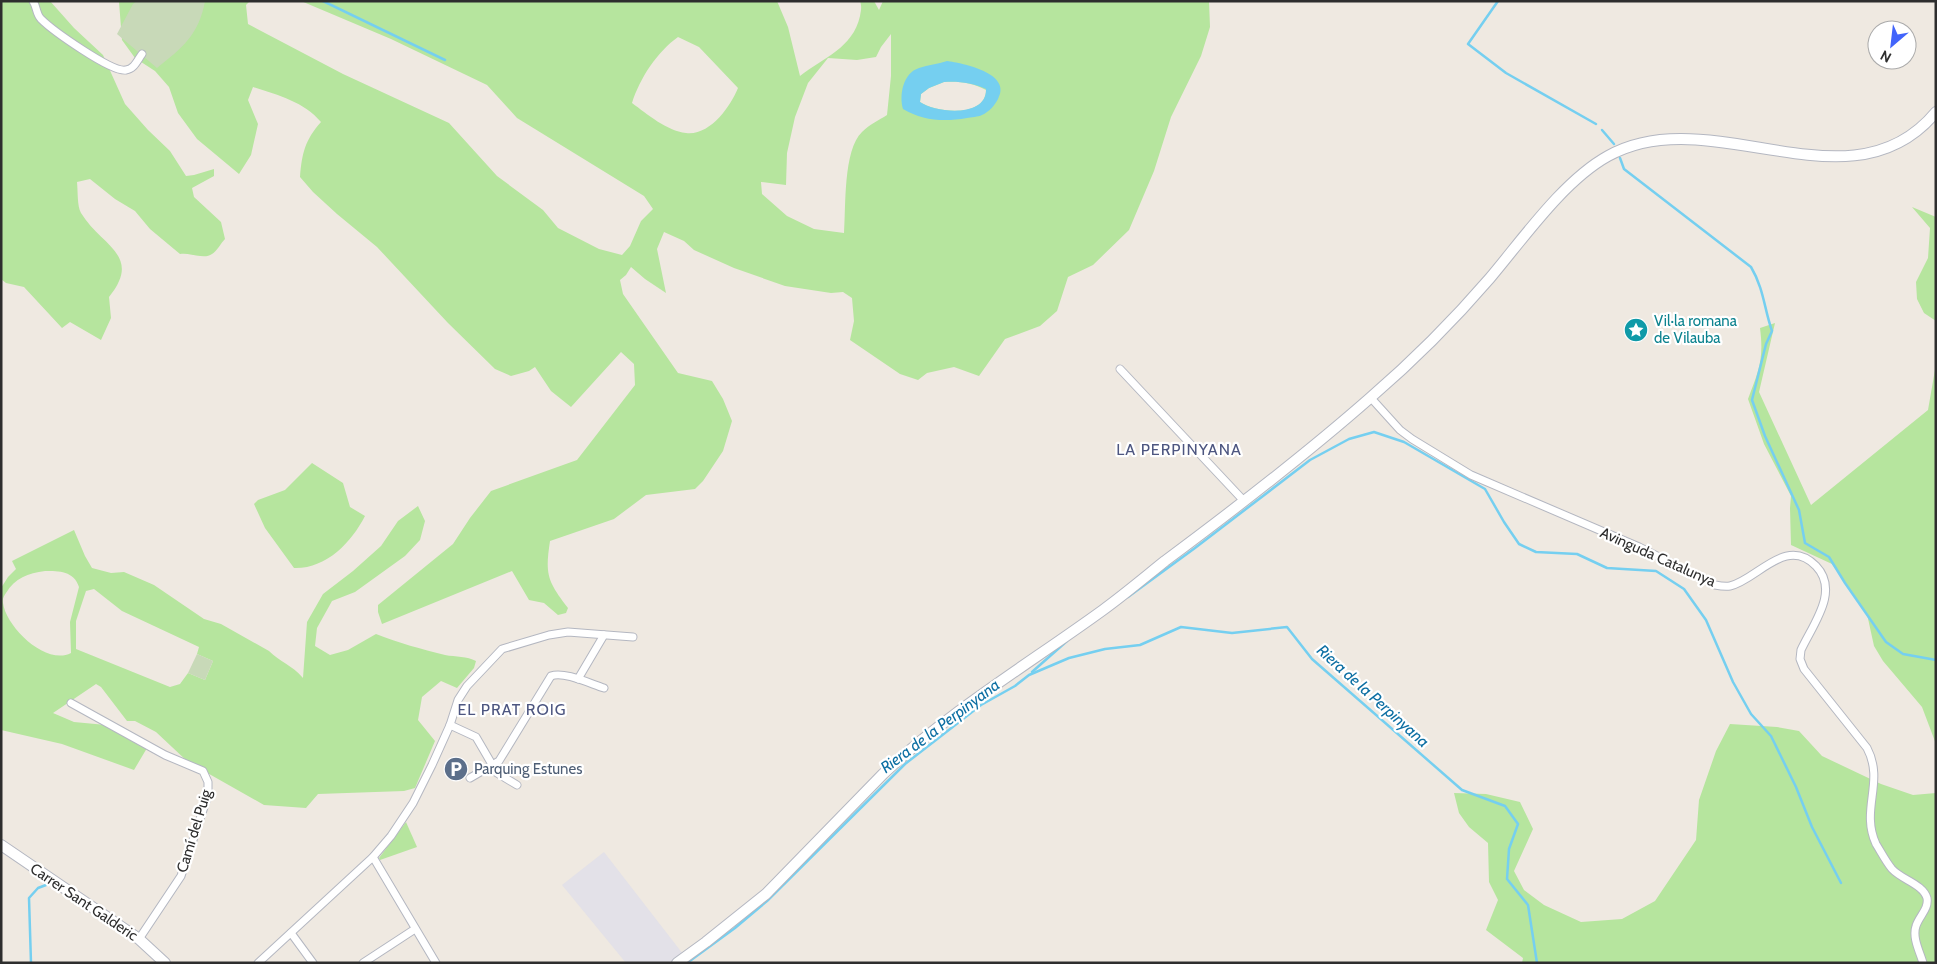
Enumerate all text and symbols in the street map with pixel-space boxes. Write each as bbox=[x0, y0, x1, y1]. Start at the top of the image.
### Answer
north arrow bbox=[1867, 20, 1917, 70]
text: N bbox=[1877, 46, 1894, 67]
place label: Vil·la romana de Vilauba bbox=[1654, 312, 1738, 347]
place icon: Vil·la romana de Vilauba bbox=[1623, 317, 1649, 343]
district label: LA PERPINYANA bbox=[1116, 440, 1242, 459]
street label: Avinguda Catalunya bbox=[1597, 523, 1719, 591]
water label: Riera de la Perpinyana bbox=[1313, 641, 1433, 751]
water label: Riera de la Perpinyana bbox=[877, 675, 1003, 777]
district label: EL PRAT ROIG bbox=[457, 700, 567, 719]
parking icon: Parquing Estunes bbox=[443, 756, 469, 782]
place label: Parquing Estunes bbox=[474, 760, 582, 778]
street label: Camí del Puig bbox=[173, 787, 215, 875]
street label: Carrer Sant Galderic bbox=[27, 859, 141, 945]

